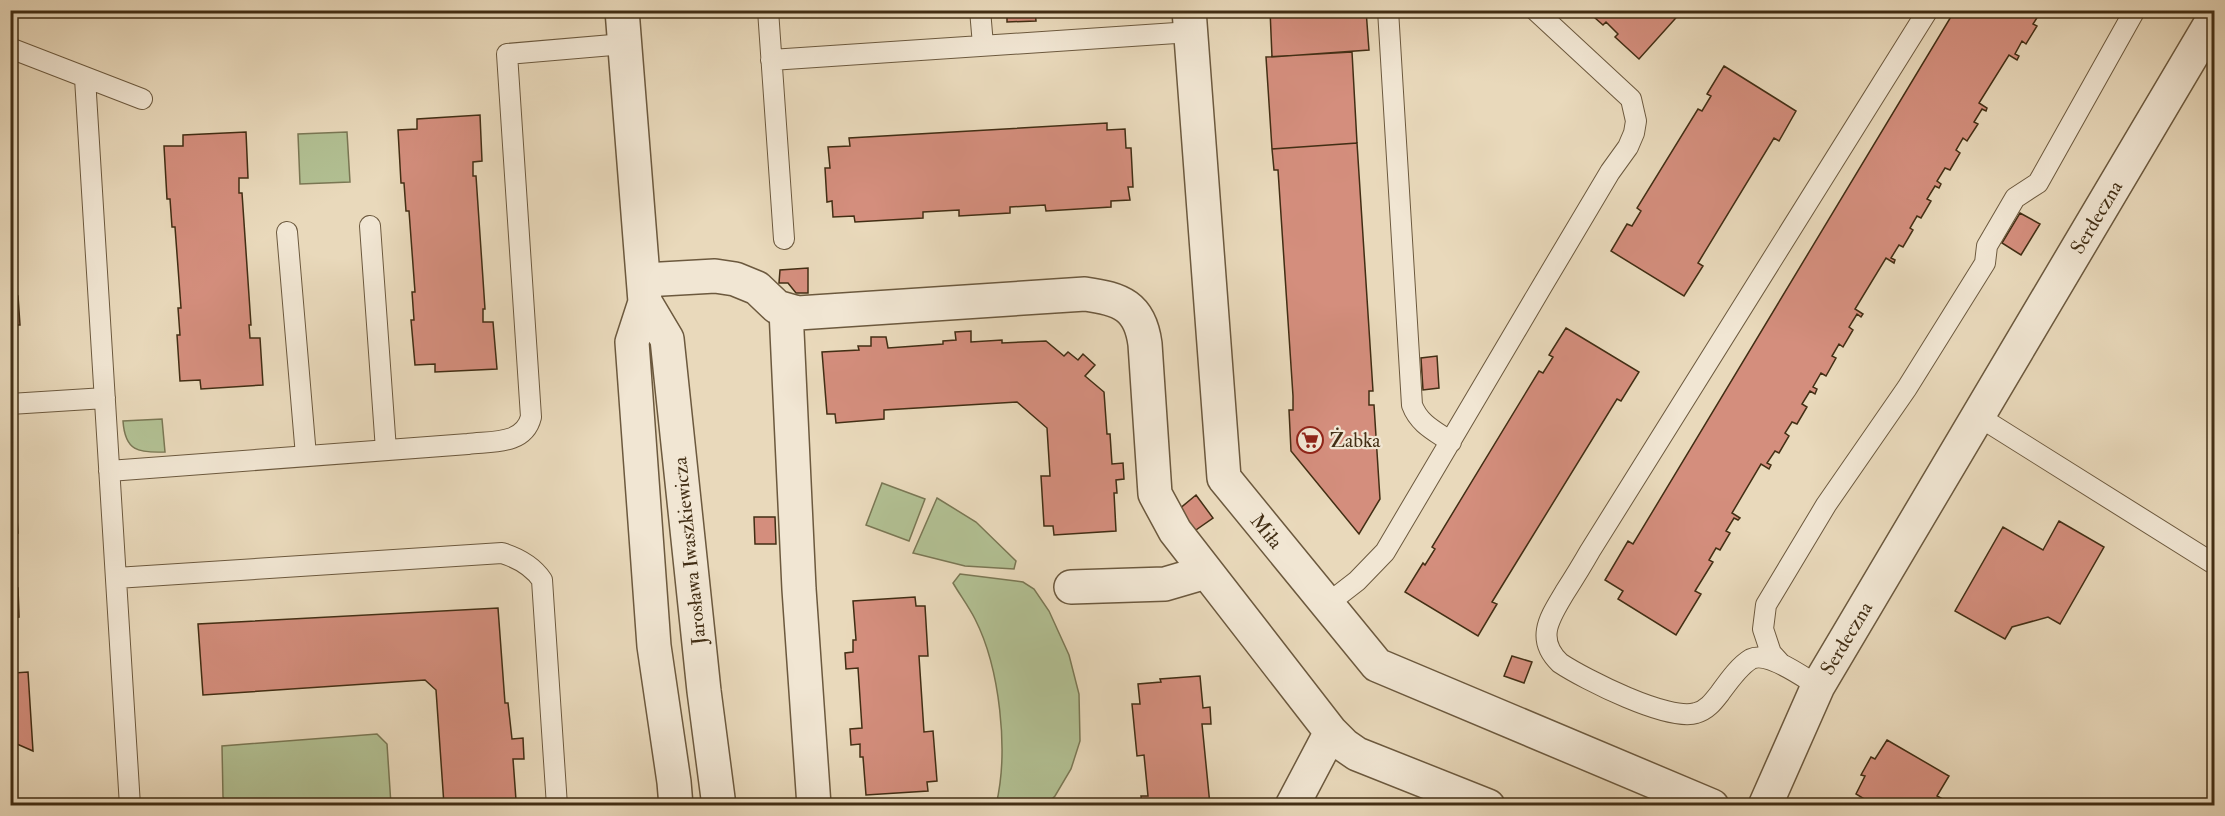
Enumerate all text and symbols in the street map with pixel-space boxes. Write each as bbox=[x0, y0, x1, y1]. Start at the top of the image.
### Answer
street label: Serdeczna bbox=[2065, 175, 2128, 259]
supermarket icon: Żabka bbox=[1295, 425, 1325, 455]
place label: Żabka bbox=[1330, 427, 1381, 453]
street label: Jarosława Iwaszkiewicza bbox=[667, 455, 712, 647]
street label: Miła bbox=[1245, 509, 1289, 555]
street label: Serdeczna bbox=[1815, 596, 1878, 680]

